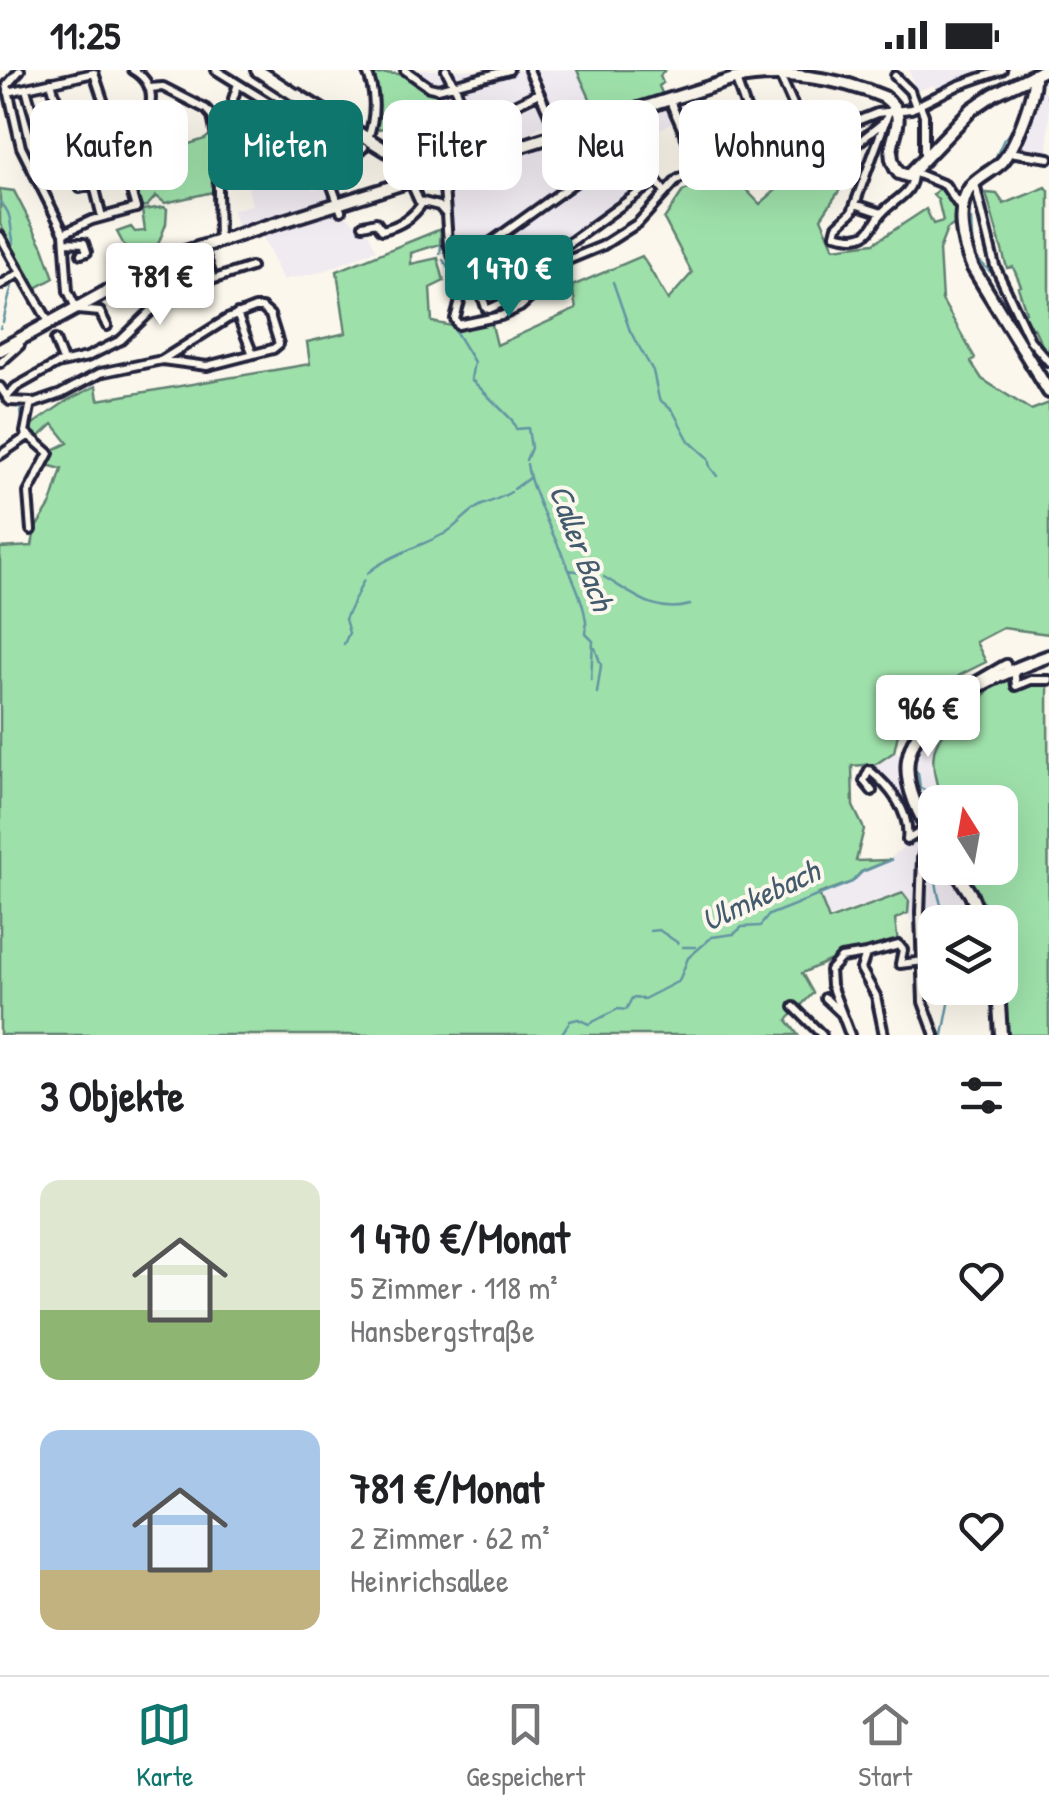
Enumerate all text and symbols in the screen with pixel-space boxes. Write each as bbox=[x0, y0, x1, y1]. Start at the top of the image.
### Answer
text: 11:25 bbox=[50, 9, 120, 61]
chip: Kaufen bbox=[30, 100, 188, 190]
chip: Mieten bbox=[208, 100, 363, 190]
chip: Filter bbox=[383, 100, 522, 190]
chip: Neu bbox=[542, 100, 659, 190]
chip: Wohnung bbox=[679, 100, 861, 190]
pin: 1 470 € bbox=[417, 235, 601, 320]
pin: 781 € bbox=[90, 243, 230, 328]
text: 1 470 € bbox=[467, 246, 551, 289]
text: 781 € bbox=[128, 254, 192, 297]
water label: Caller Bach bbox=[539, 478, 625, 618]
pin: 966 € bbox=[858, 675, 998, 760]
text: 966 € bbox=[898, 686, 958, 729]
north arrow bbox=[918, 785, 1018, 885]
map controls bbox=[918, 785, 1018, 1005]
water label: Ulmkebach bbox=[694, 848, 828, 941]
button: layers bbox=[918, 905, 1018, 1005]
text: 3 Objekte bbox=[40, 1067, 184, 1124]
icon: filters bbox=[954, 1068, 1009, 1123]
text: 1 470 €/Monat bbox=[350, 1209, 570, 1266]
icon: home bbox=[120, 1220, 240, 1340]
icon: heart bbox=[954, 1253, 1009, 1308]
text: 5 Zimmer · 118 m² bbox=[350, 1266, 558, 1309]
text: Hansbergstraße bbox=[350, 1309, 535, 1352]
text: 781 €/Monat bbox=[350, 1459, 544, 1516]
icon: home bbox=[120, 1470, 240, 1590]
icon: heart bbox=[954, 1503, 1009, 1558]
text: 2 Zimmer · 62 m² bbox=[350, 1516, 550, 1559]
text: Heinrichsallee bbox=[350, 1559, 509, 1602]
tab: Karte bbox=[136, 1697, 193, 1795]
tab: Gespeichert bbox=[466, 1697, 585, 1795]
tab: Start bbox=[858, 1697, 913, 1795]

